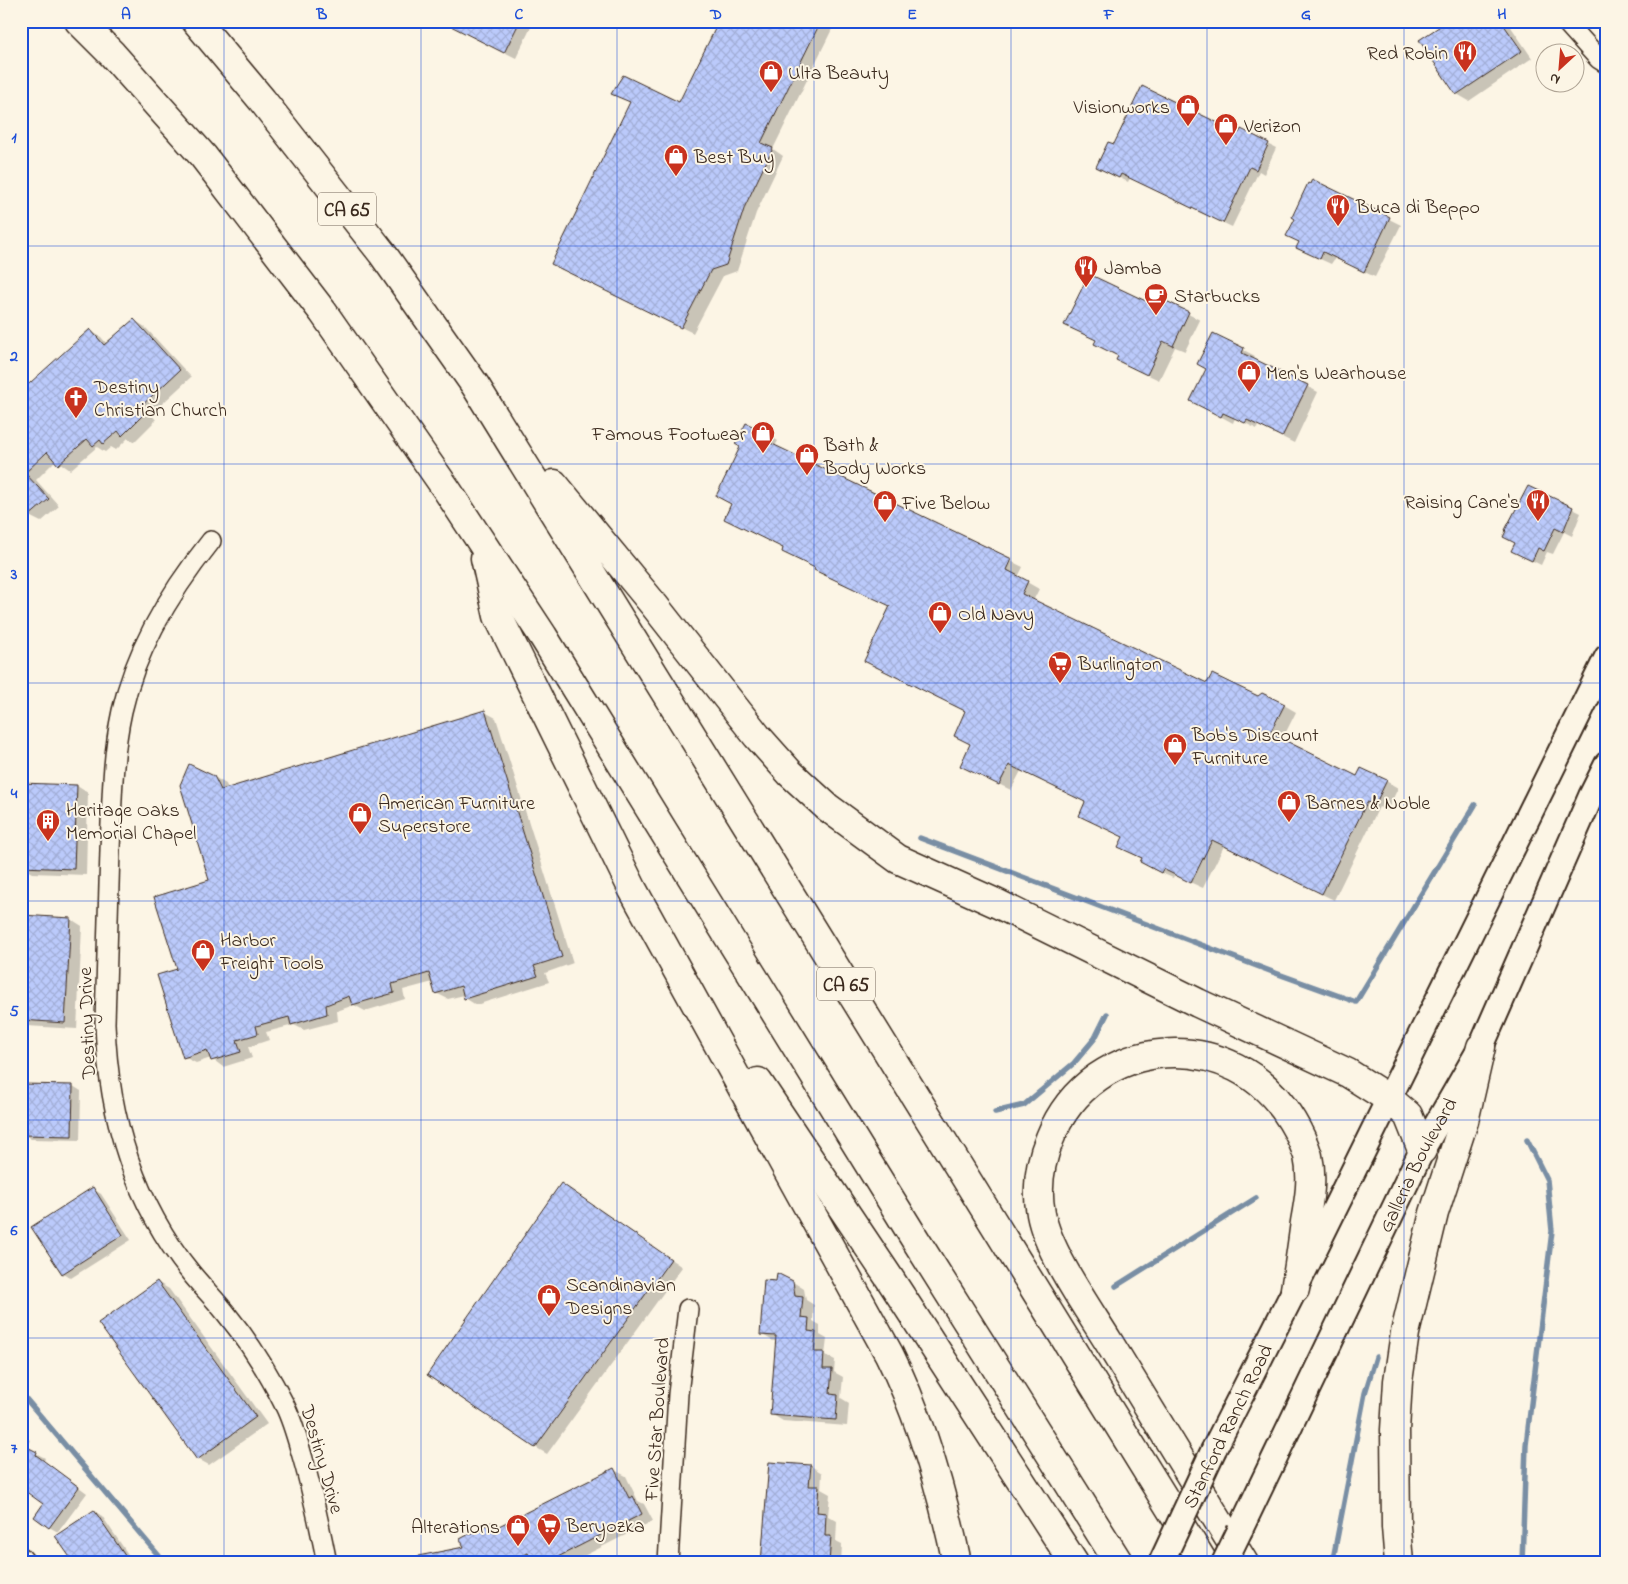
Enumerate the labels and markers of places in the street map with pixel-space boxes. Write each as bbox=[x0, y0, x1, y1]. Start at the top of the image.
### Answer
restaurant icon: Red Robin bbox=[1452, 39, 1478, 73]
place label: Red Robin bbox=[1367, 40, 1448, 69]
shop icon: Ulta Beauty bbox=[758, 59, 784, 93]
place label: Ulta Beauty bbox=[788, 60, 889, 89]
shop icon: Visionworks bbox=[1175, 93, 1201, 127]
place label: Visionworks bbox=[1073, 94, 1170, 123]
shop icon: Verizon bbox=[1213, 112, 1239, 146]
place label: Verizon bbox=[1243, 113, 1301, 142]
shop icon: Best Buy bbox=[663, 143, 689, 177]
place label: Best Buy bbox=[693, 144, 774, 173]
restaurant icon: Buca di Beppo bbox=[1325, 193, 1351, 227]
place label: Buca di Beppo bbox=[1355, 194, 1480, 223]
restaurant icon: Jamba bbox=[1073, 254, 1099, 288]
place label: Jamba bbox=[1104, 255, 1161, 284]
cafe icon: Starbucks bbox=[1143, 282, 1169, 316]
place label: Starbucks bbox=[1174, 283, 1260, 312]
shop icon: Men's Wearhouse bbox=[1236, 359, 1262, 393]
place label: Men's Wearhouse bbox=[1266, 360, 1406, 389]
place label: Destiny Christian Church bbox=[93, 374, 227, 426]
church icon: Destiny Christian Church bbox=[63, 385, 89, 419]
shop icon: Famous Footwear bbox=[750, 420, 776, 454]
place label: Famous Footwear bbox=[591, 421, 747, 450]
place label: Bath & Body Works bbox=[823, 432, 926, 484]
shop icon: Bath & Body Works bbox=[794, 442, 820, 476]
restaurant icon: Raising Cane's bbox=[1525, 488, 1551, 522]
shop icon: Five Below bbox=[872, 489, 898, 523]
place label: Raising Cane's bbox=[1404, 489, 1520, 519]
place label: Five Below bbox=[901, 490, 990, 519]
shop icon: Old Navy bbox=[927, 600, 953, 634]
place label: Old Navy bbox=[958, 601, 1034, 630]
supermarket icon: Burlington bbox=[1047, 650, 1073, 684]
place label: Burlington bbox=[1077, 651, 1162, 681]
place label: Bob's Discount Furniture bbox=[1191, 722, 1319, 774]
shop icon: Bob's Discount Furniture bbox=[1162, 732, 1188, 766]
shop icon: Barnes & Noble bbox=[1276, 789, 1302, 823]
place label: American Furniture Superstore bbox=[378, 790, 535, 842]
place label: Barnes & Noble bbox=[1305, 790, 1430, 819]
place label: Heritage Oaks Memorial Chapel bbox=[66, 797, 196, 849]
shop icon: American Furniture Superstore bbox=[347, 801, 373, 835]
building icon: Heritage Oaks Memorial Chapel bbox=[35, 808, 61, 842]
place label: Harbor Freight Tools bbox=[219, 927, 324, 980]
shop icon: Harbor Freight Tools bbox=[190, 938, 216, 972]
place label: Scandinavian Designs bbox=[565, 1272, 676, 1325]
shop icon: Scandinavian Designs bbox=[536, 1283, 562, 1317]
supermarket icon: Beryozka bbox=[536, 1512, 562, 1546]
shop icon: Alterations bbox=[505, 1513, 531, 1547]
place label: Beryozka bbox=[565, 1513, 645, 1542]
place label: Alterations bbox=[411, 1514, 500, 1543]

